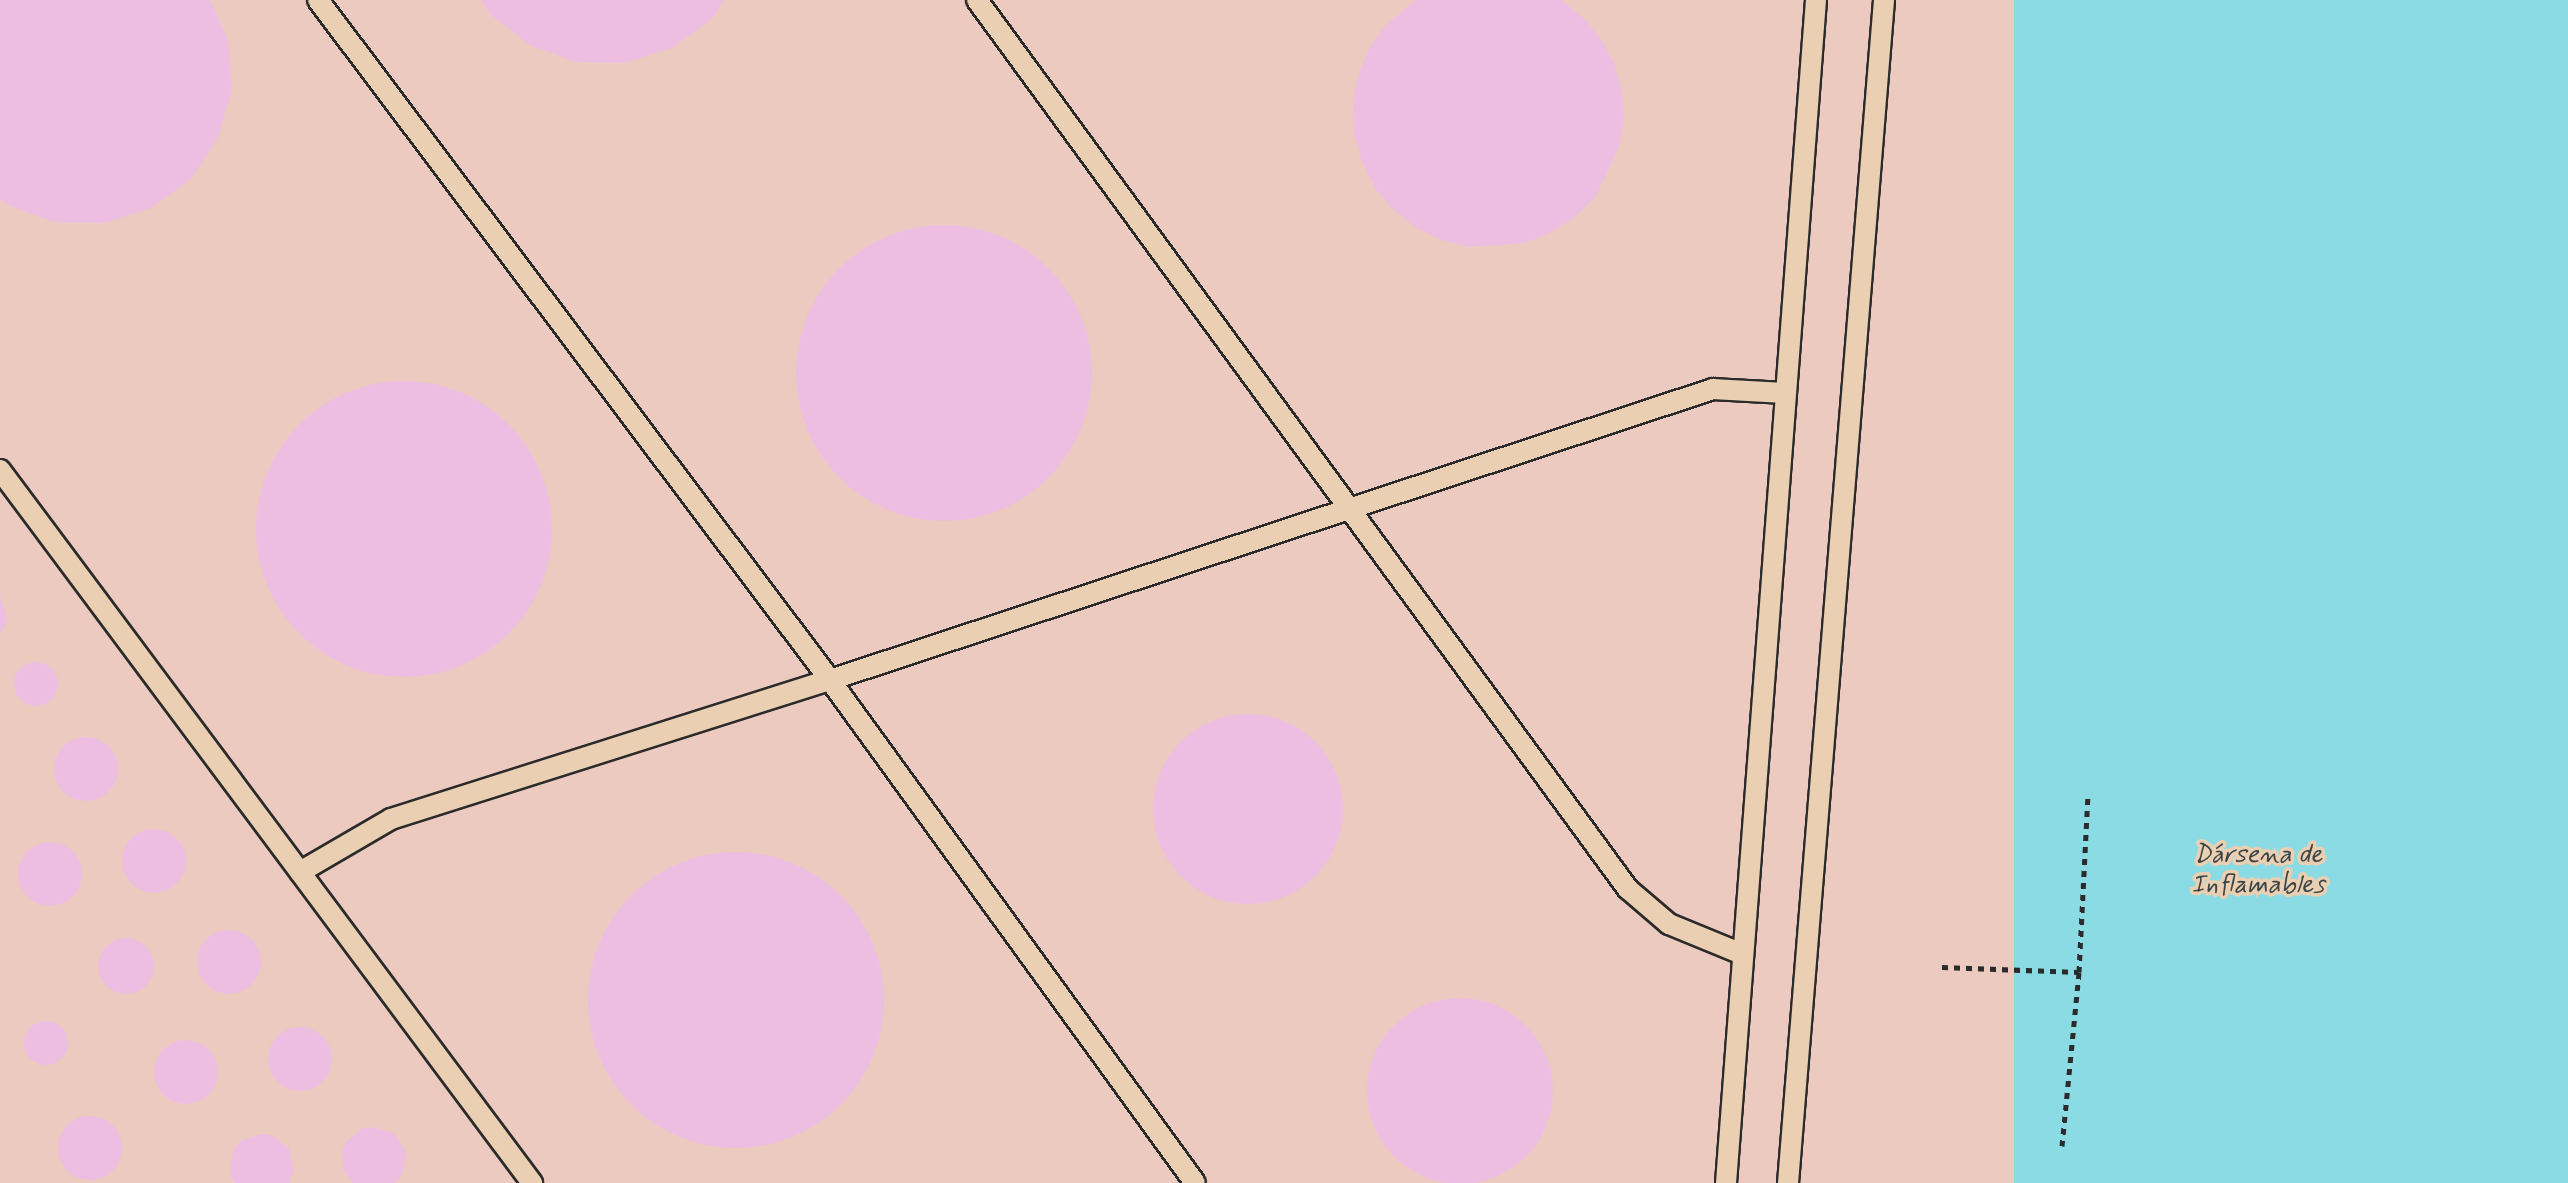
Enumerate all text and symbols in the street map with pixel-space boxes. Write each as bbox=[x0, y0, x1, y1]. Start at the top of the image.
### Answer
water label: Dársena de Inflamables bbox=[2191, 840, 2325, 902]

